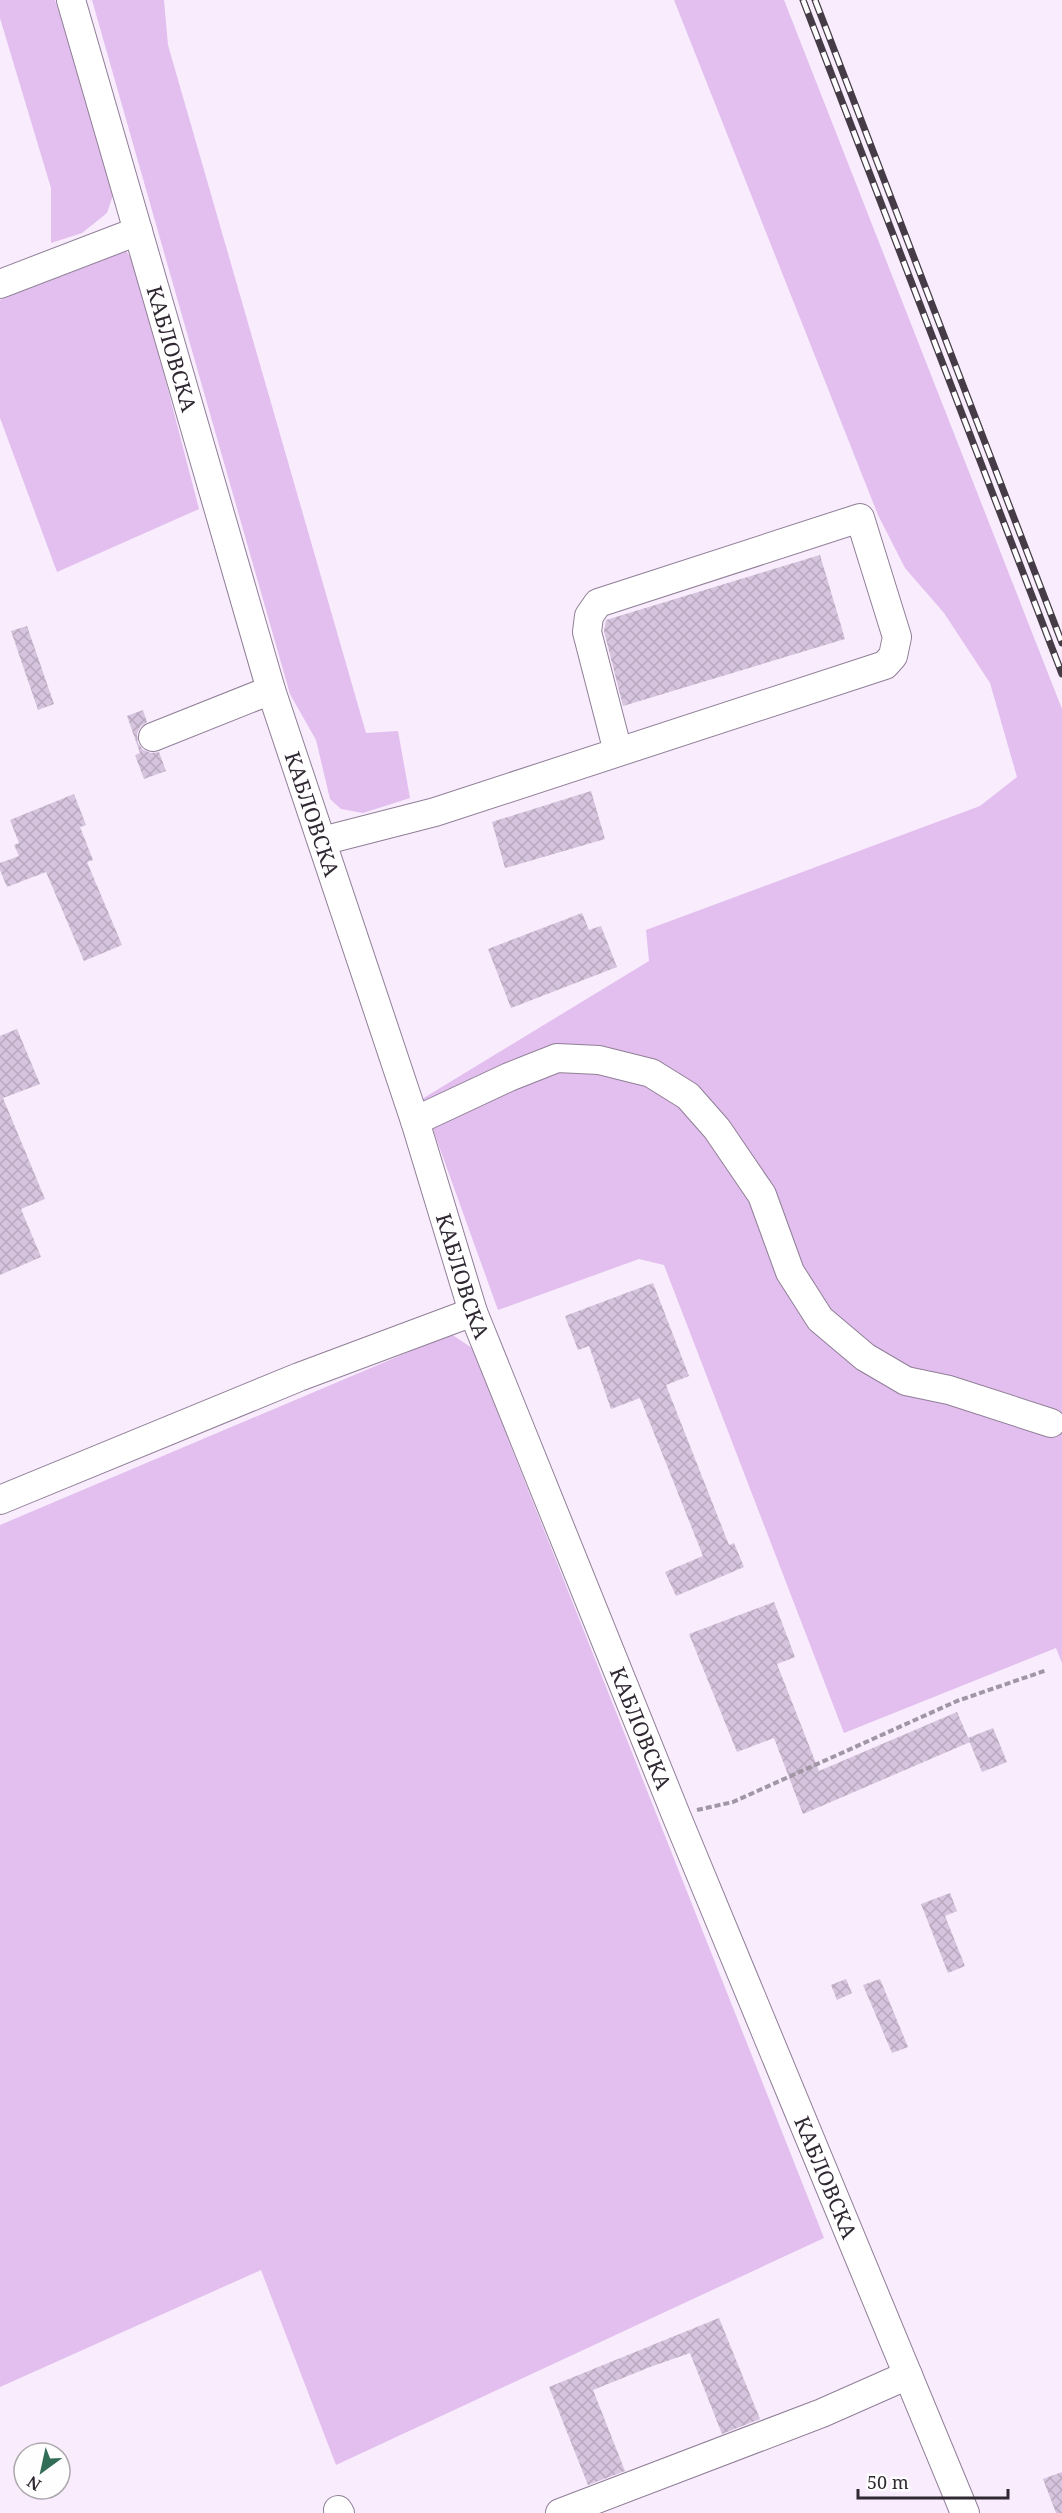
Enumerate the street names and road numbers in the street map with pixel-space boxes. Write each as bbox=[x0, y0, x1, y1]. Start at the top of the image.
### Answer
street label: КАБЛОВСКА bbox=[141, 282, 204, 415]
street label: КАБЛОВСКА bbox=[279, 748, 346, 880]
street label: КАБЛОВСКА bbox=[430, 1210, 496, 1343]
street label: КАБЛОВСКА bbox=[604, 1662, 678, 1794]
street label: КАБЛОВСКА bbox=[788, 2112, 864, 2243]

